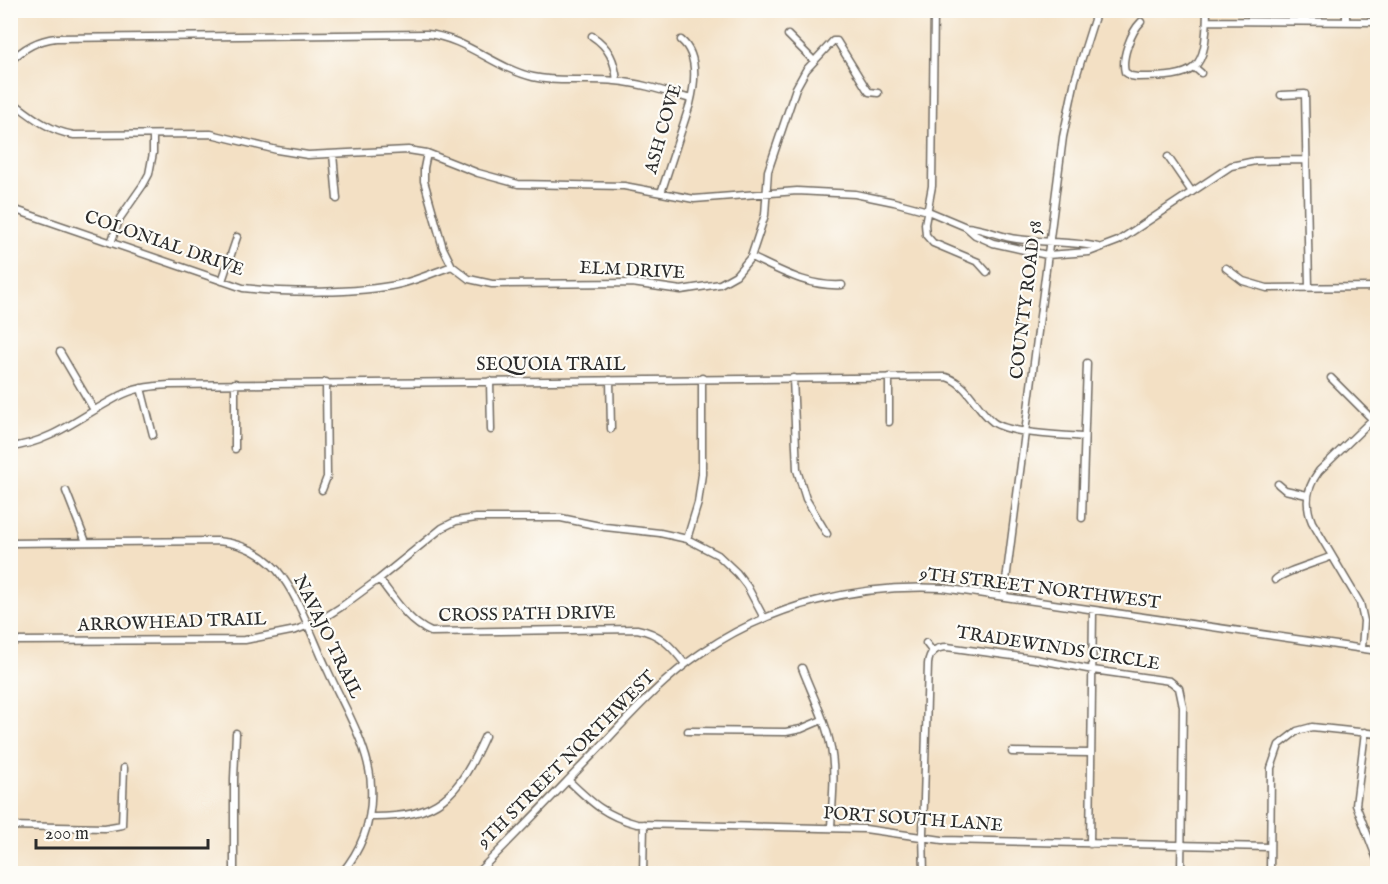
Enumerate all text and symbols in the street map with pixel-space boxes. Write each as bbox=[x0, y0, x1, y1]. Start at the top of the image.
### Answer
street label: ASH COVE bbox=[640, 81, 688, 178]
street label: COLONIAL DRIVE bbox=[81, 206, 247, 282]
street label: COUNTY ROAD 58 bbox=[1006, 219, 1048, 381]
street label: ELM DRIVE bbox=[579, 257, 685, 285]
street label: SEQUOIA TRAIL bbox=[476, 354, 626, 377]
street label: 9TH STREET NORTHWEST bbox=[917, 563, 1162, 615]
street label: NAVAJO TRAIL bbox=[287, 571, 367, 703]
street label: CROSS PATH DRIVE bbox=[438, 602, 616, 628]
street label: ARROWHEAD TRAIL bbox=[76, 608, 267, 638]
street label: TRADEWINDS CIRCLE bbox=[955, 622, 1161, 676]
street label: 9TH STREET NORTHWEST bbox=[473, 666, 661, 854]
street label: PORT SOUTH LANE bbox=[822, 802, 1004, 838]
scale bar bbox=[36, 812, 208, 850]
text: 200 m bbox=[45, 823, 89, 846]

